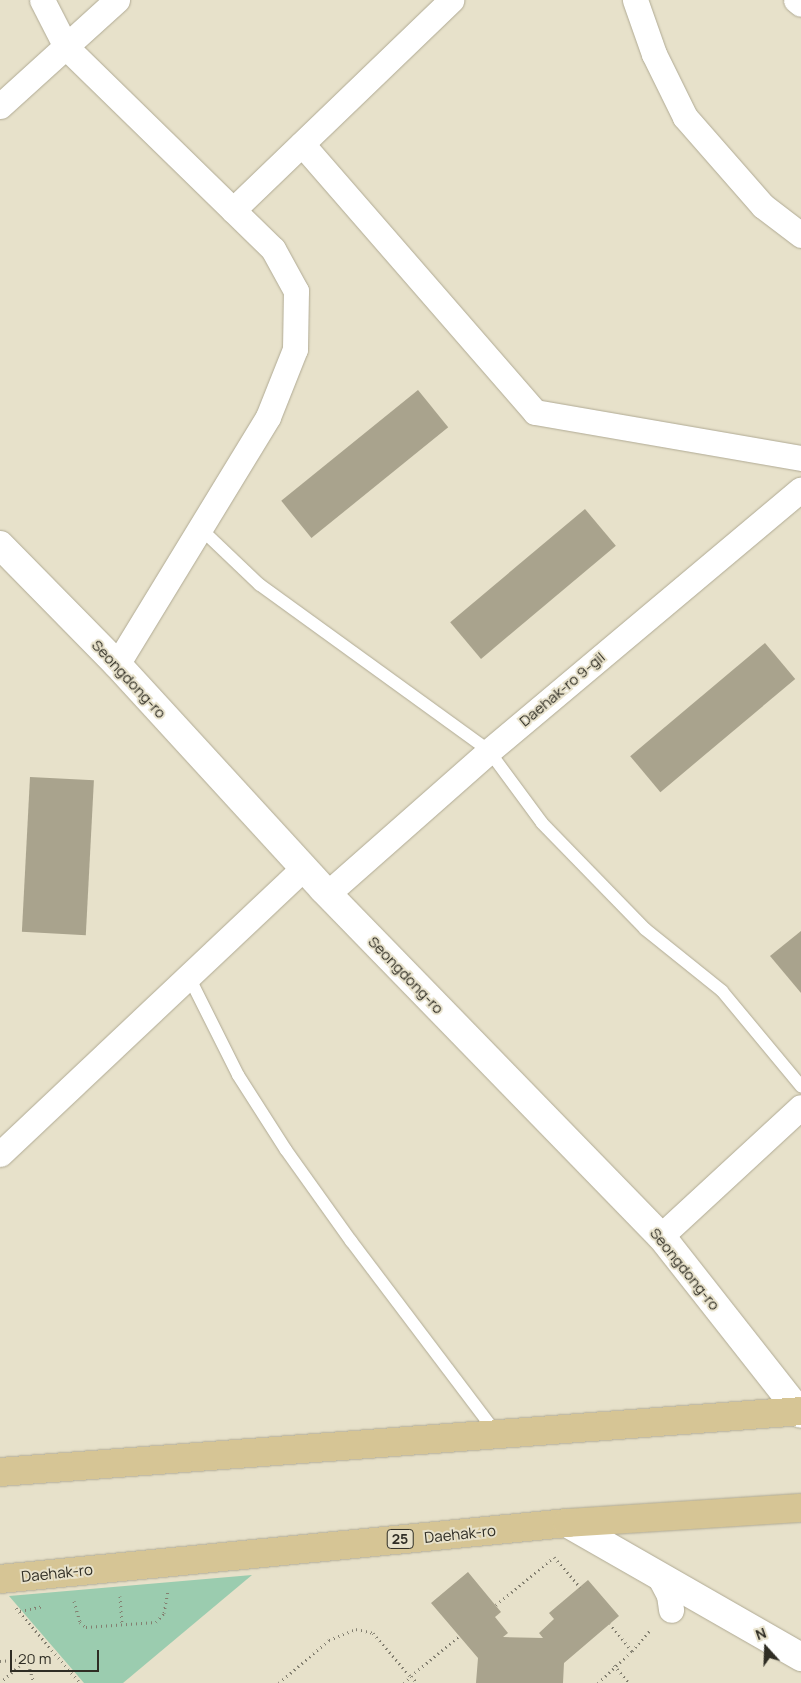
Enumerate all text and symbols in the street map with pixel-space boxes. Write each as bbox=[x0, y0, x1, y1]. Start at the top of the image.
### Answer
street label: Seongdong-ro bbox=[88, 636, 170, 722]
street label: Daehak-ro 9-gil bbox=[515, 648, 609, 730]
street label: Seongdong-ro bbox=[365, 933, 447, 1017]
street label: Seongdong-ro bbox=[646, 1224, 724, 1314]
street label: Daehak-ro bbox=[423, 1521, 497, 1547]
road number: 25 bbox=[386, 1528, 414, 1550]
street label: Daehak-ro bbox=[20, 1560, 94, 1586]
north arrow bbox=[741, 1623, 791, 1673]
text: N bbox=[753, 1623, 769, 1644]
scale bar bbox=[12, 1640, 101, 1672]
text: 20 m bbox=[18, 1648, 51, 1669]

